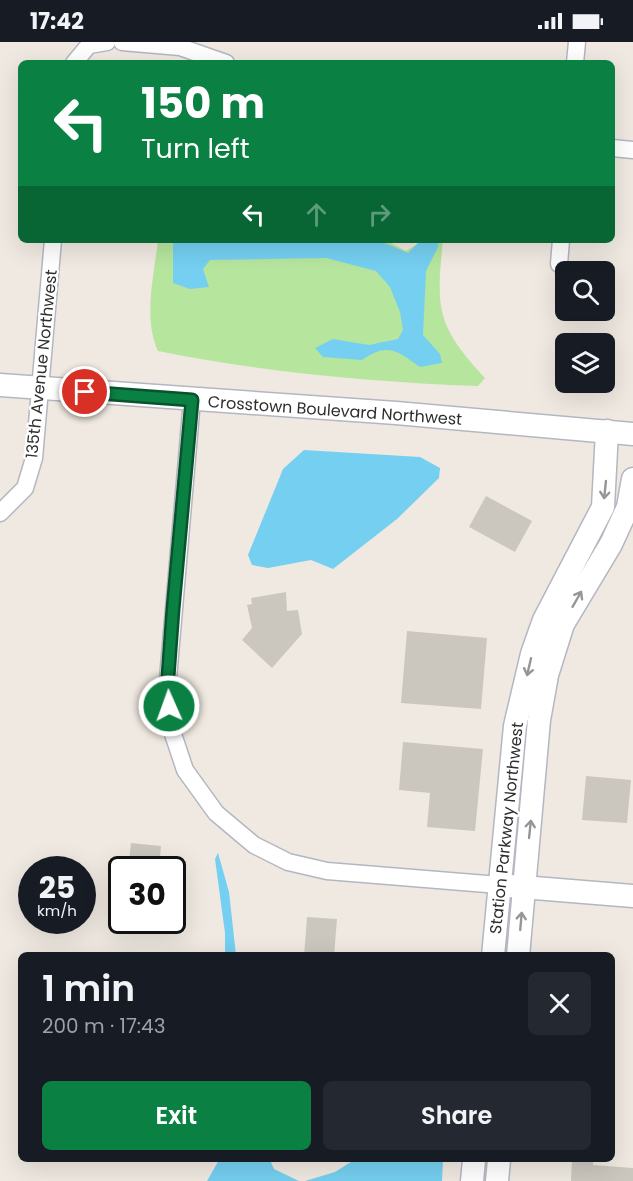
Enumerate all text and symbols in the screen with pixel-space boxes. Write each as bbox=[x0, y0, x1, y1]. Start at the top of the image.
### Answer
text: 17:42 bbox=[30, 6, 84, 37]
text: 150 m bbox=[141, 74, 265, 133]
icon: left bbox=[42, 84, 120, 162]
text: Turn left bbox=[141, 130, 250, 167]
icon: left bbox=[237, 198, 270, 231]
icon: ahead bbox=[300, 198, 333, 231]
icon: right bbox=[363, 198, 396, 231]
map controls bbox=[555, 261, 615, 393]
button: search bbox=[555, 261, 615, 321]
street label: 135th Avenue Northwest bbox=[20, 268, 63, 460]
button: layers bbox=[555, 333, 615, 393]
pin bbox=[59, 366, 110, 417]
icon: arrive bbox=[68, 375, 101, 408]
street label: Crosstown Boulevard Northwest bbox=[207, 390, 463, 431]
one-way arrow bbox=[600, 479, 611, 499]
one-way arrow bbox=[571, 591, 583, 608]
one-way arrow bbox=[523, 657, 534, 676]
position arrow bbox=[137, 674, 201, 738]
street label: Station Parkway Northwest bbox=[484, 721, 529, 935]
one-way arrow bbox=[525, 819, 536, 839]
speed limit sign: 30 bbox=[108, 856, 186, 934]
text: 25 bbox=[39, 866, 75, 909]
text: km/h bbox=[37, 900, 77, 921]
one-way arrow bbox=[516, 912, 527, 932]
text: 1 min bbox=[42, 963, 135, 1014]
button: close bbox=[528, 972, 591, 1035]
text: 200 m · 17:43 bbox=[42, 1012, 165, 1040]
button: Exit bbox=[42, 1081, 311, 1150]
button: Share bbox=[323, 1081, 591, 1150]

